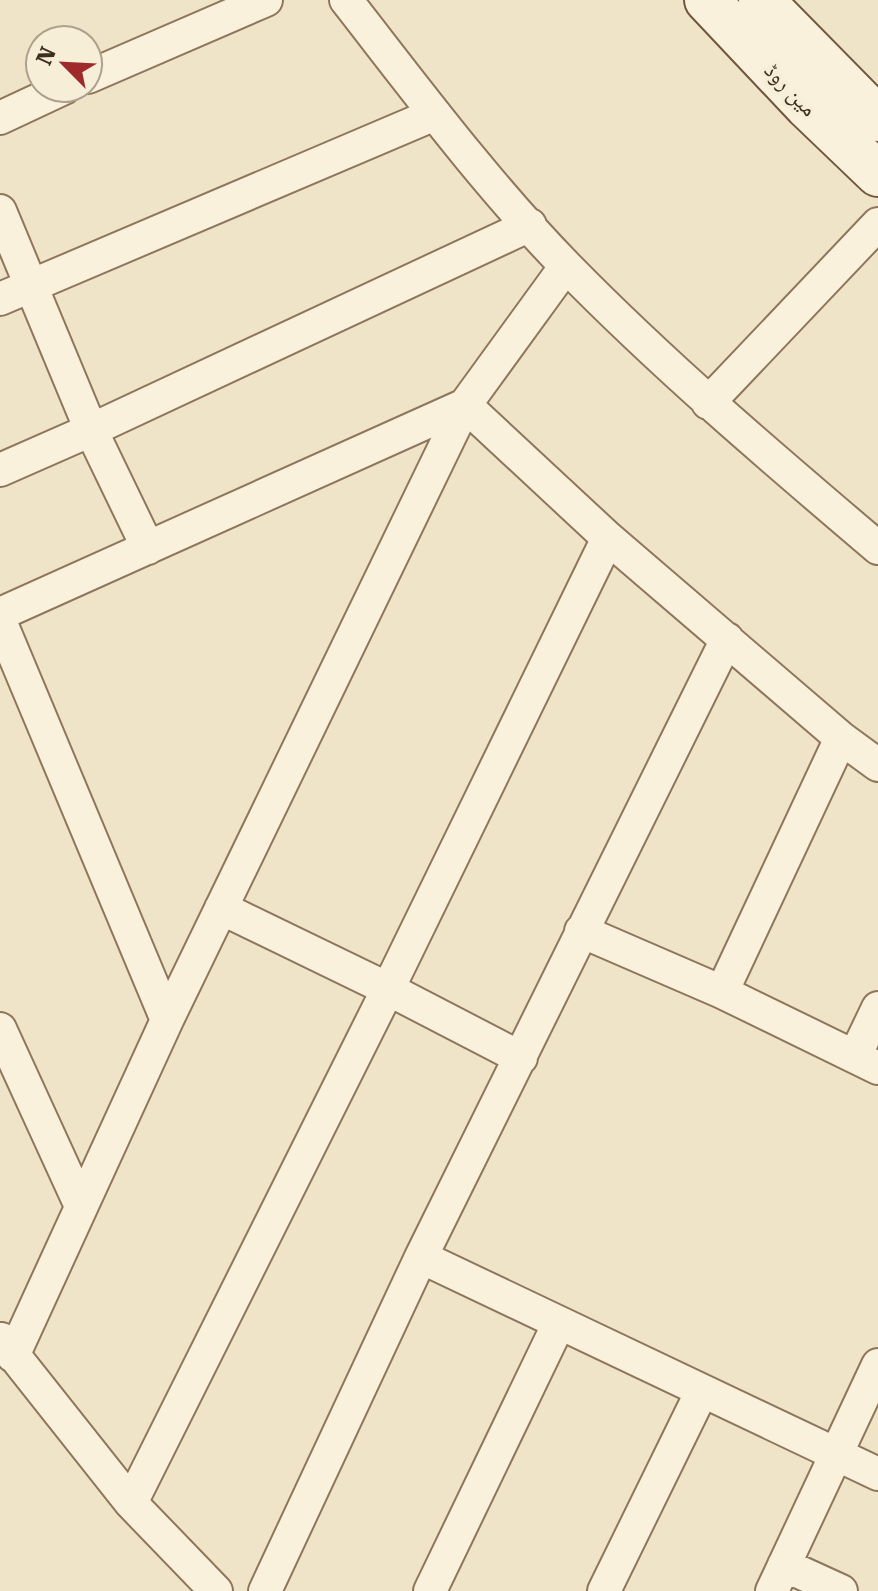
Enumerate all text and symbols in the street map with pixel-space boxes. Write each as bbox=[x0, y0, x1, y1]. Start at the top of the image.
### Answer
north arrow bbox=[24, 24, 104, 104]
text: N bbox=[31, 43, 61, 69]
street label: مین روڈ bbox=[759, 58, 822, 122]

